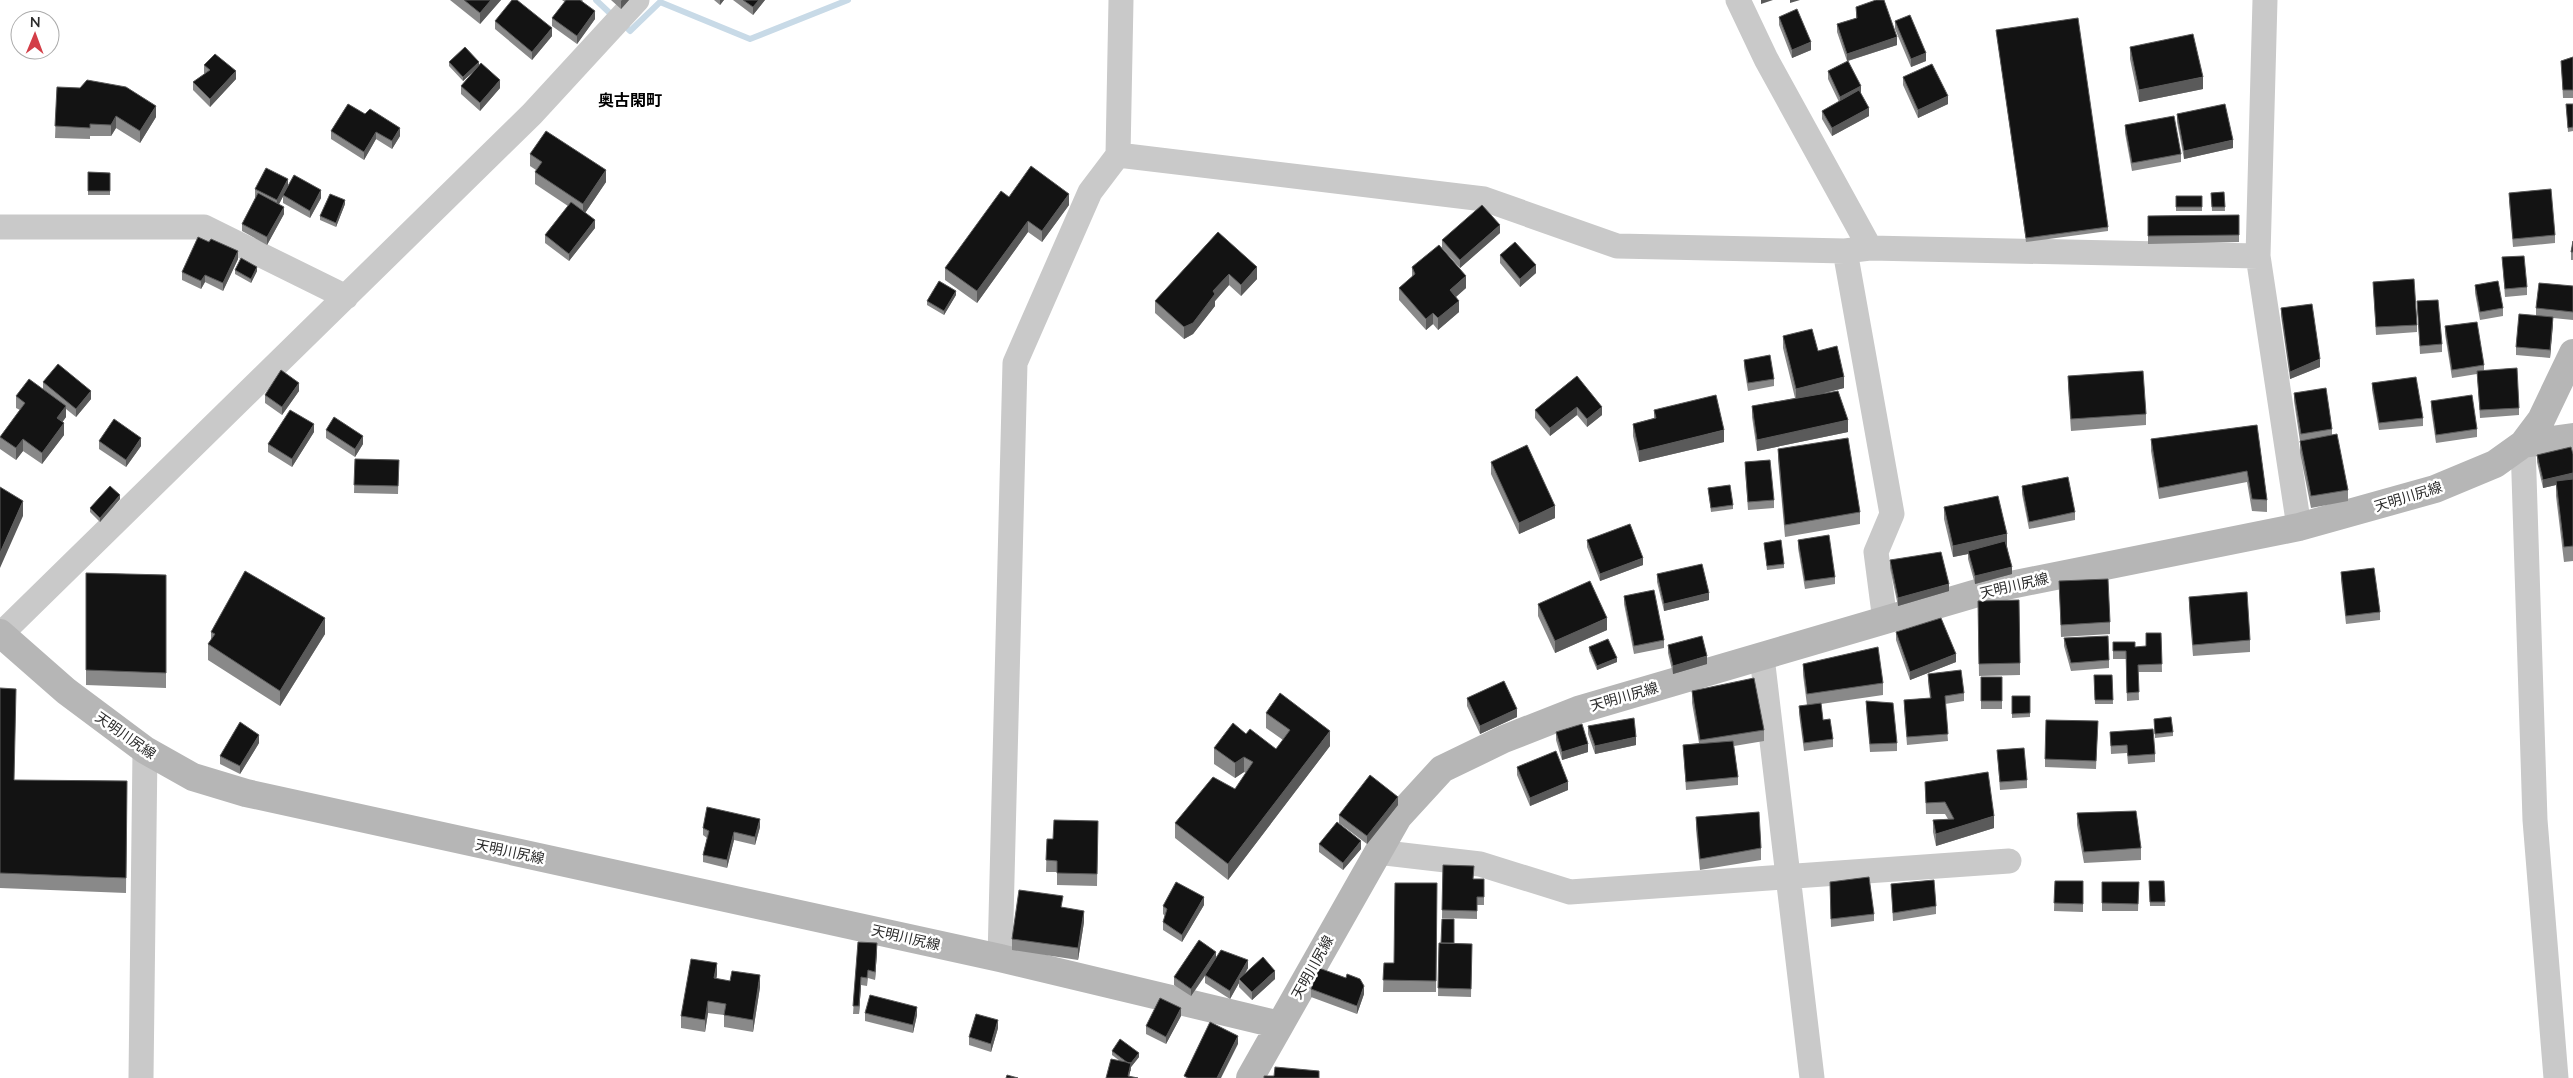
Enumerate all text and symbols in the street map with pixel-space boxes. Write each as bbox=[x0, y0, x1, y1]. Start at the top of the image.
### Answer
north arrow bbox=[10, 10, 60, 60]
text: N bbox=[30, 13, 41, 30]
district label: 奥古閑町 bbox=[598, 90, 662, 109]
street label: 天明川尻線 bbox=[2372, 478, 2444, 514]
street label: 天明川尻線 bbox=[1978, 569, 2050, 601]
street label: 天明川尻線 bbox=[1588, 678, 1660, 714]
street label: 天明川尻線 bbox=[92, 708, 160, 762]
street label: 天明川尻線 bbox=[474, 835, 546, 867]
street label: 天明川尻線 bbox=[870, 921, 942, 953]
street label: 天明川尻線 bbox=[1288, 932, 1336, 1002]

